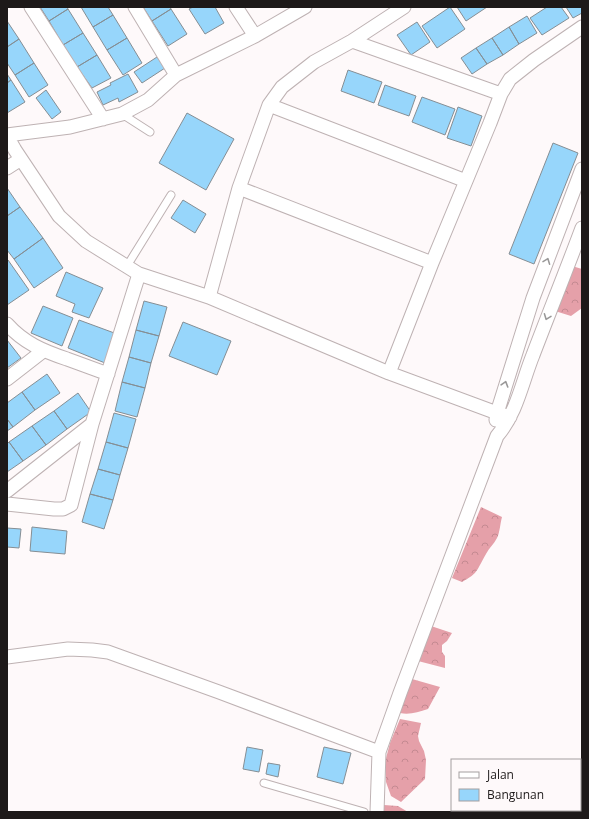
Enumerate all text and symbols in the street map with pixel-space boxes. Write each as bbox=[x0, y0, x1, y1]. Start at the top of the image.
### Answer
one-way arrow bbox=[542, 258, 550, 265]
one-way arrow bbox=[544, 313, 552, 320]
one-way arrow bbox=[500, 381, 509, 388]
legend bbox=[451, 759, 581, 811]
text: Jalan bbox=[486, 766, 514, 783]
text: Bangunan bbox=[487, 786, 544, 803]

